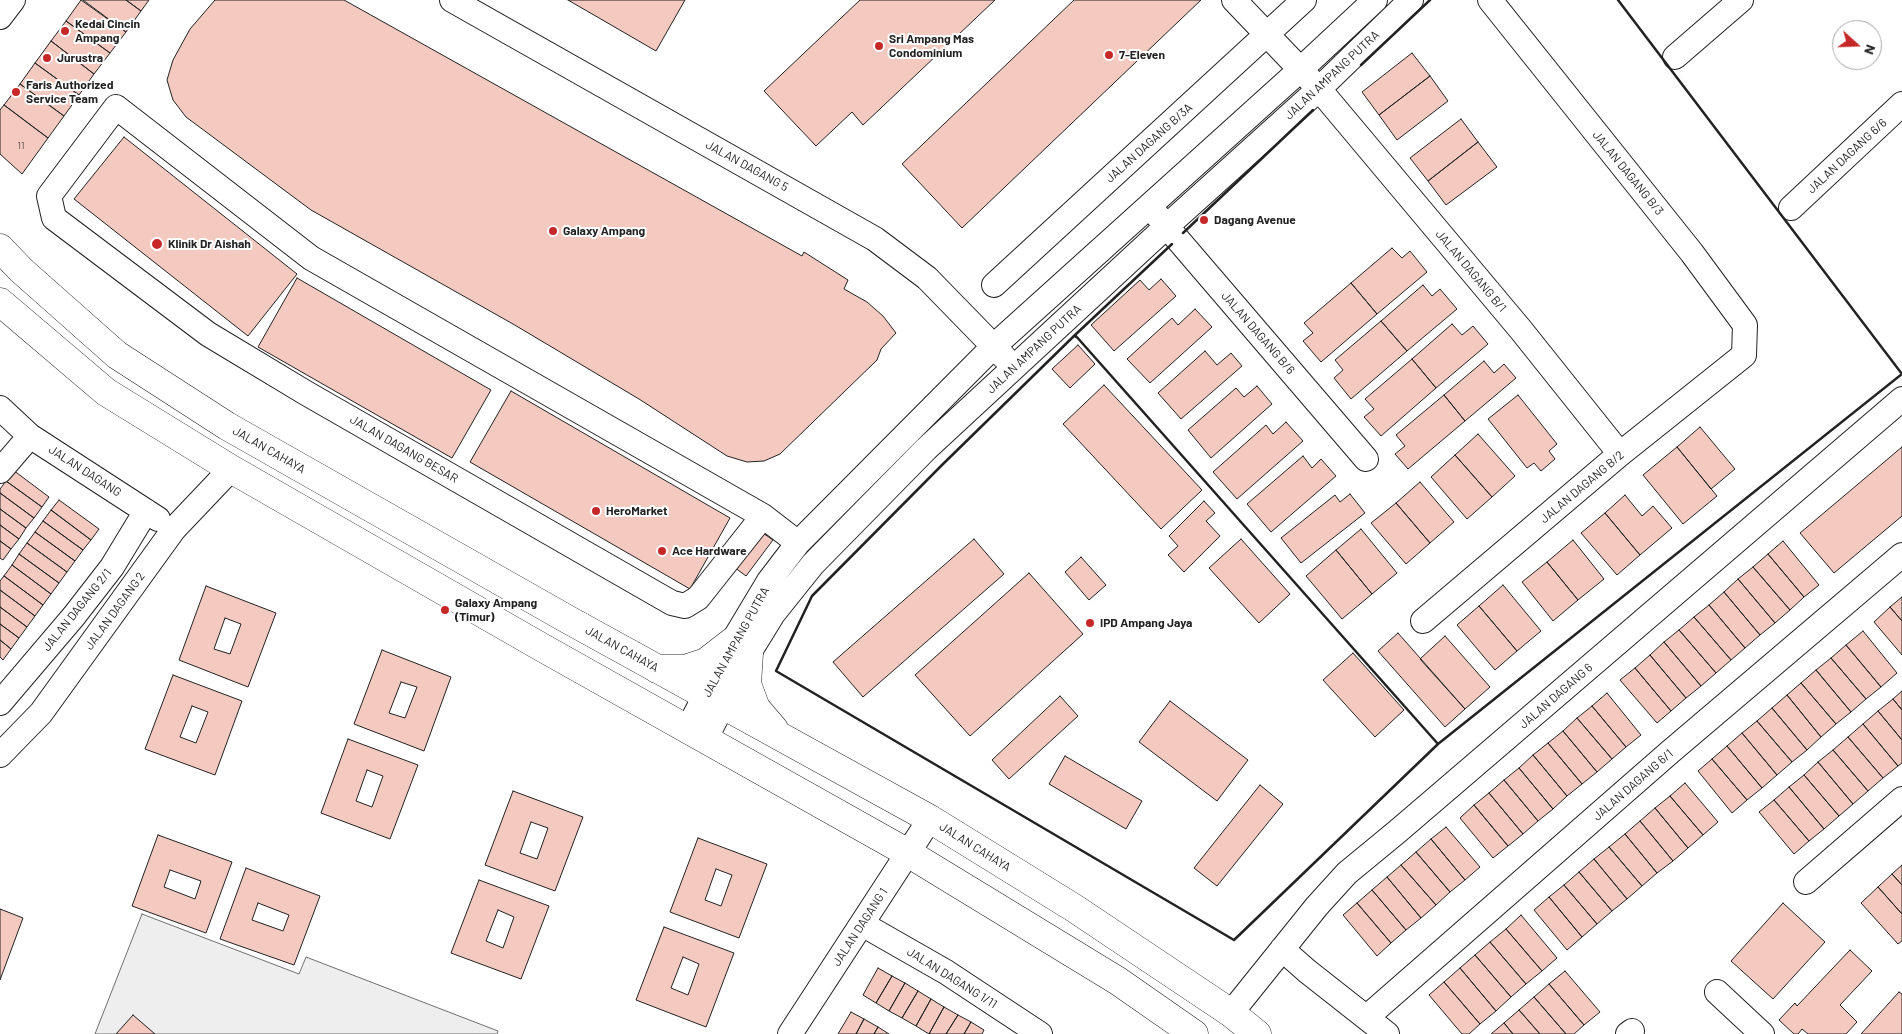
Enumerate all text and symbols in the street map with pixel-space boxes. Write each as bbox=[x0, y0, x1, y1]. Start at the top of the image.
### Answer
place label: Kedai Cincin Ampang bbox=[75, 17, 140, 45]
north arrow bbox=[1832, 20, 1882, 70]
marker: Kedai Cincin Ampang bbox=[59, 25, 71, 37]
street label: JALAN AMPANG PUTRA bbox=[1282, 28, 1382, 122]
place label: Sri Ampang Mas Condominium bbox=[889, 32, 974, 60]
marker: Sri Ampang Mas Condominium bbox=[873, 40, 885, 52]
text: N bbox=[1861, 43, 1880, 57]
place label: 7-Eleven bbox=[1119, 48, 1165, 62]
marker: 7-Eleven bbox=[1103, 49, 1115, 61]
place label: Jurustra bbox=[57, 51, 103, 65]
marker: Jurustra bbox=[41, 52, 53, 64]
place label: Faris Authorized Service Team bbox=[26, 78, 113, 106]
marker: Faris Authorized Service Team bbox=[10, 86, 22, 98]
street label: JALAN DAGANG B/3A bbox=[1103, 100, 1195, 186]
street label: JALAN DAGANG 6/6 bbox=[1804, 116, 1890, 196]
street label: JALAN DAGANG B/3 bbox=[1590, 128, 1666, 218]
street label: JALAN DAGANG 5 bbox=[703, 137, 791, 195]
house number: 11 bbox=[17, 140, 25, 152]
place label: Dagang Avenue bbox=[1214, 213, 1296, 227]
marker: Dagang Avenue bbox=[1198, 214, 1210, 226]
place label: Galaxy Ampang bbox=[563, 224, 645, 238]
marker: Galaxy Ampang bbox=[547, 225, 559, 237]
street label: JALAN DAGANG B/1 bbox=[1433, 227, 1509, 315]
marker: Klinik Dr Aishah bbox=[150, 237, 164, 251]
place label: Klinik Dr Aishah bbox=[168, 237, 251, 251]
street label: JALAN DAGANG B/6 bbox=[1218, 289, 1298, 377]
street label: JALAN AMPANG PUTRA bbox=[984, 302, 1084, 396]
street label: JALAN DAGANG BESAR bbox=[347, 412, 461, 486]
street label: JALAN CAHAYA bbox=[230, 423, 308, 477]
street label: JALAN DAGANG bbox=[46, 442, 124, 500]
street label: JALAN DAGANG B/2 bbox=[1537, 448, 1627, 526]
place label: HeroMarket bbox=[606, 504, 668, 518]
marker: HeroMarket bbox=[590, 505, 602, 517]
place label: Ace Hardware bbox=[672, 544, 747, 558]
marker: Ace Hardware bbox=[656, 545, 668, 557]
street label: JALAN DAGANG 2/1 bbox=[39, 566, 115, 654]
street label: JALAN DAGANG 2 bbox=[82, 569, 148, 653]
street label: JALAN AMPANG PUTRA bbox=[700, 584, 772, 700]
place label: Galaxy Ampang (Timur) bbox=[455, 596, 537, 624]
marker: Galaxy Ampang (Timur) bbox=[439, 604, 451, 616]
place label: IPD Ampang Jaya bbox=[1100, 616, 1192, 630]
marker: IPD Ampang Jaya bbox=[1084, 617, 1096, 629]
street label: JALAN CAHAYA bbox=[583, 623, 661, 675]
street label: JALAN DAGANG 6 bbox=[1516, 660, 1596, 732]
street label: JALAN DAGANG 6/1 bbox=[1590, 746, 1676, 824]
street label: JALAN CAHAYA bbox=[937, 819, 1013, 875]
street label: JALAN DAGANG 1 bbox=[829, 885, 891, 969]
street label: JALAN DAGANG 1/11 bbox=[904, 944, 1000, 1012]

